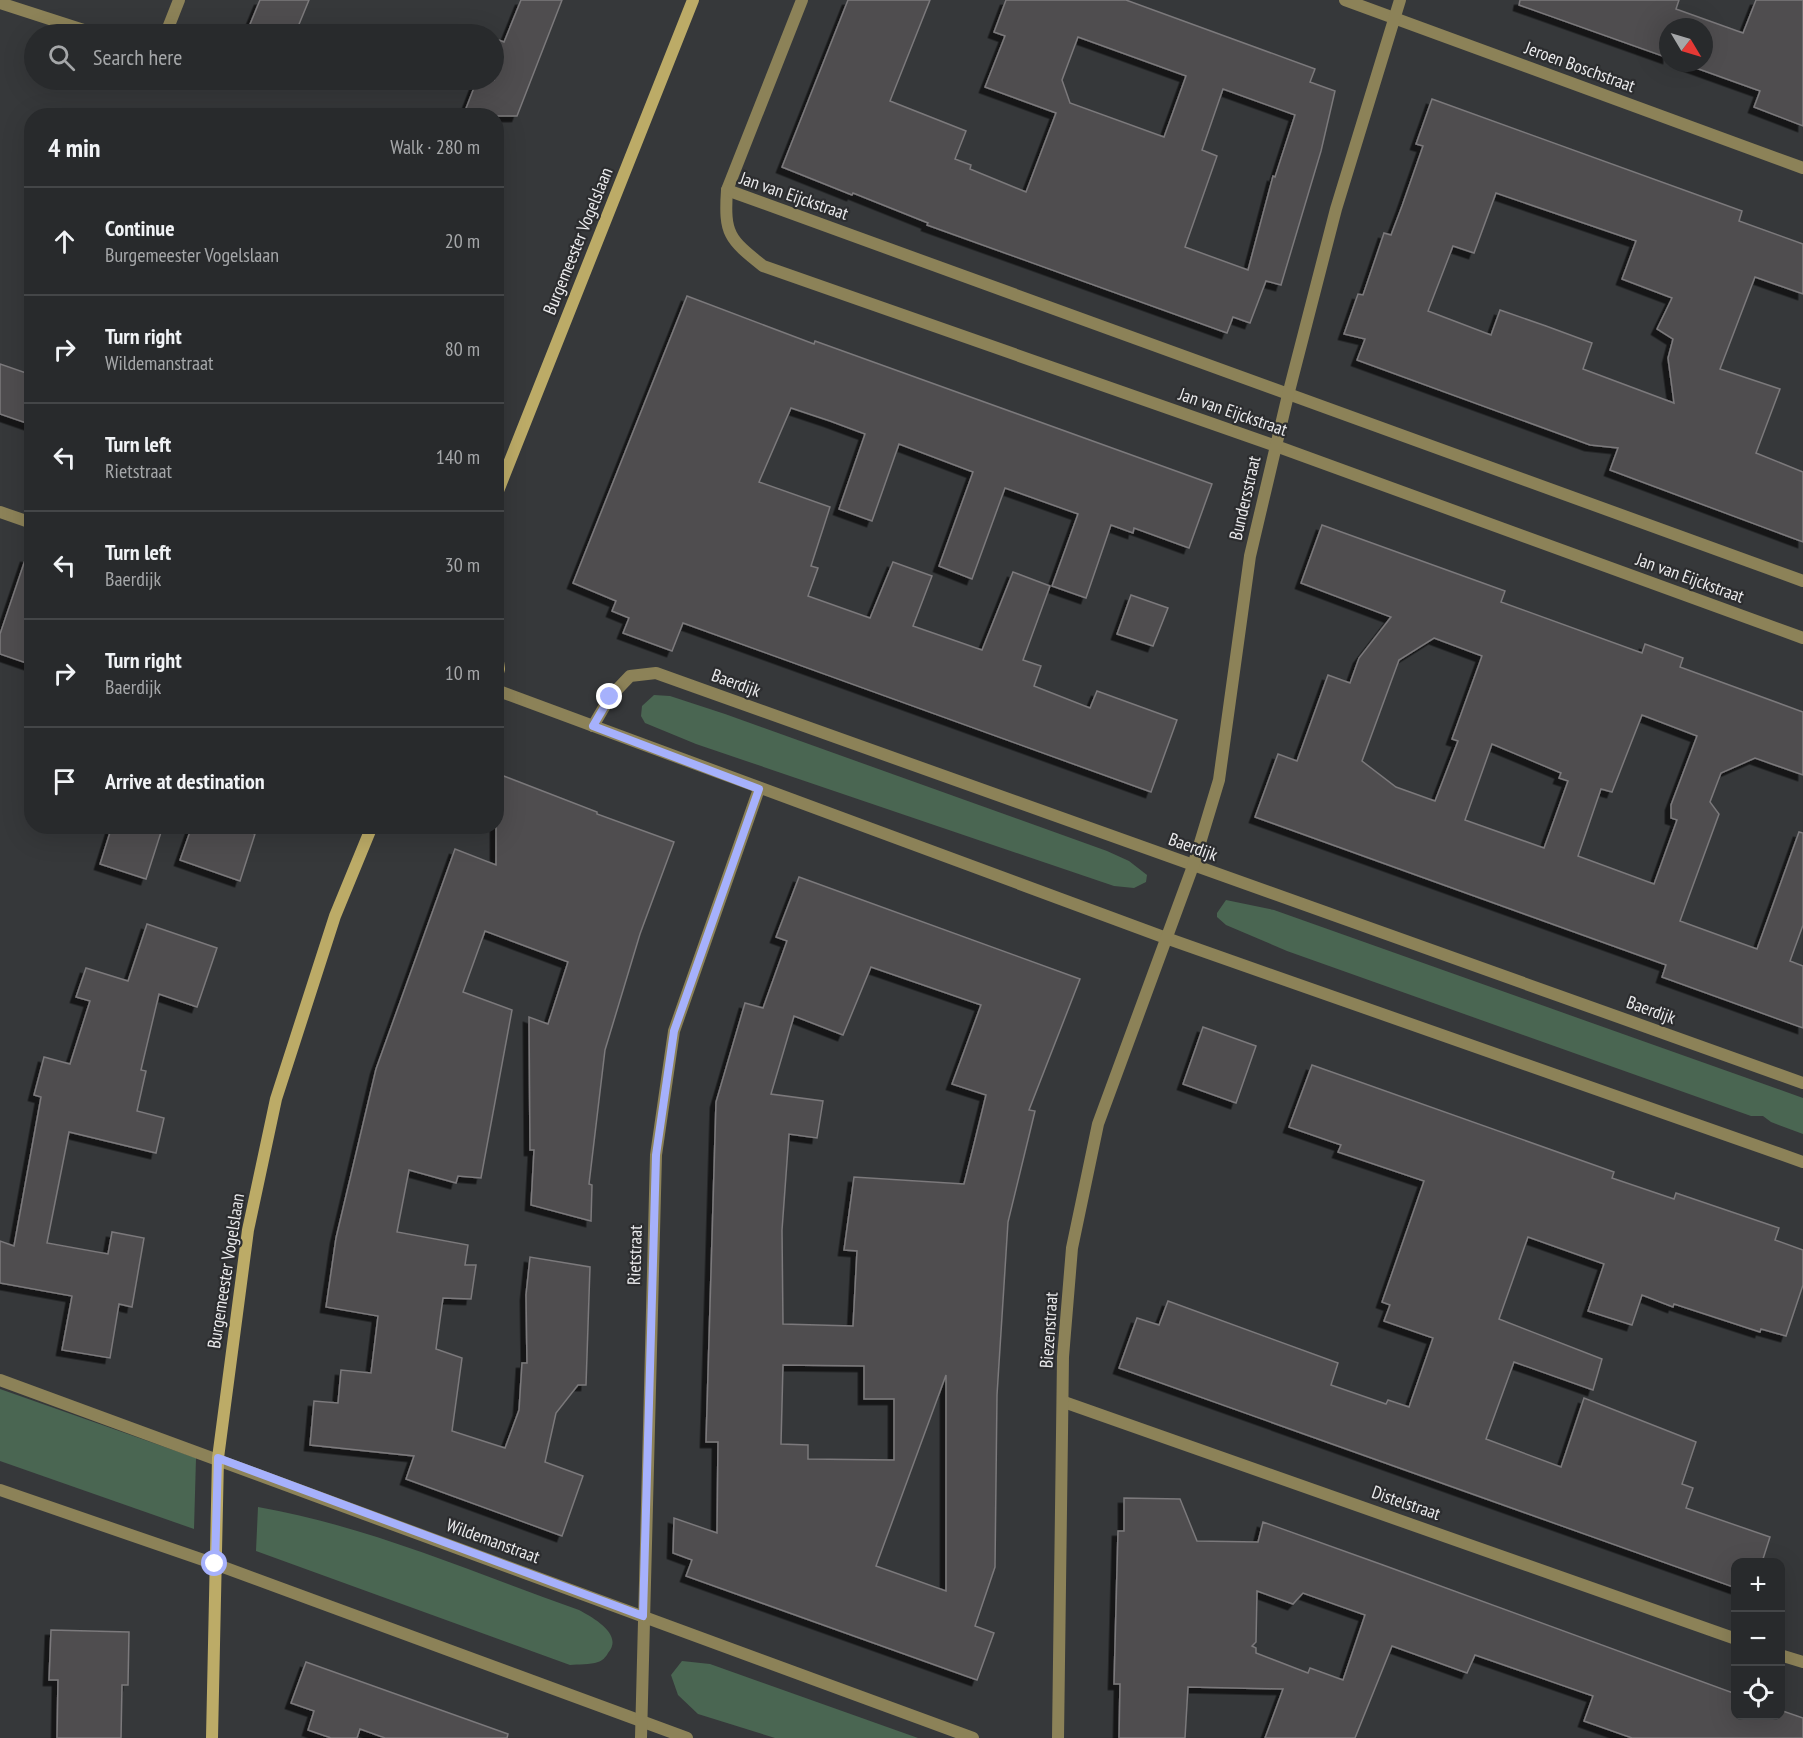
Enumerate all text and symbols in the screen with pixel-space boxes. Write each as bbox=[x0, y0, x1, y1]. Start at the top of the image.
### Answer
north arrow bbox=[1659, 18, 1713, 72]
search box bbox=[24, 24, 504, 90]
street label: Jeroen Boschstraat bbox=[1521, 36, 1638, 97]
icon: search bbox=[45, 41, 78, 74]
text: Search here bbox=[93, 43, 182, 71]
text: 4 min bbox=[48, 131, 101, 164]
text: Walk · 280 m bbox=[390, 134, 480, 160]
street label: Burgemeester Vogelslaan bbox=[538, 164, 618, 318]
street label: Jan van Eijckstraat bbox=[736, 166, 852, 225]
text: Continue bbox=[105, 214, 175, 242]
icon: ahead bbox=[48, 225, 81, 258]
text: 20 m bbox=[445, 228, 480, 254]
text: Burgemeester Vogelslaan bbox=[105, 242, 279, 268]
text: Turn right bbox=[105, 322, 182, 350]
icon: right bbox=[48, 333, 81, 366]
text: 80 m bbox=[445, 336, 480, 362]
text: Wildemanstraat bbox=[105, 350, 213, 376]
street label: Jan van Eijckstraat bbox=[1175, 382, 1291, 441]
text: Turn left bbox=[105, 430, 171, 458]
icon: left bbox=[48, 441, 81, 474]
text: 140 m bbox=[436, 444, 480, 470]
street label: Bundersstraat bbox=[1224, 453, 1265, 542]
text: Rietstraat bbox=[105, 458, 172, 484]
text: Turn left bbox=[105, 538, 171, 566]
street label: Jan van Eijckstraat bbox=[1632, 547, 1747, 608]
icon: left bbox=[48, 549, 81, 582]
text: 30 m bbox=[445, 552, 480, 578]
text: Baerdijk bbox=[105, 566, 161, 592]
text: Turn right bbox=[105, 646, 182, 674]
icon: right bbox=[48, 657, 81, 690]
text: 10 m bbox=[445, 660, 480, 686]
street label: Baerdijk bbox=[708, 663, 764, 702]
text: Baerdijk bbox=[105, 674, 161, 700]
route end bbox=[596, 683, 622, 709]
icon: arrive bbox=[48, 765, 81, 798]
text: Arrive at destination bbox=[105, 767, 265, 795]
street label: Baerdijk bbox=[1165, 827, 1221, 866]
street label: Baerdijk bbox=[1623, 990, 1679, 1029]
street label: Burgemeester Vogelslaan bbox=[202, 1192, 249, 1350]
street label: Rietstraat bbox=[622, 1224, 647, 1285]
street label: Biezenstraat bbox=[1034, 1291, 1063, 1369]
street label: Distelstraat bbox=[1369, 1480, 1444, 1525]
street label: Wildemanstraat bbox=[443, 1513, 543, 1568]
route start bbox=[201, 1550, 227, 1576]
map controls bbox=[1731, 1558, 1785, 1720]
button: + bbox=[1731, 1558, 1785, 1612]
button: − bbox=[1731, 1612, 1785, 1666]
button: locate bbox=[1731, 1666, 1785, 1720]

